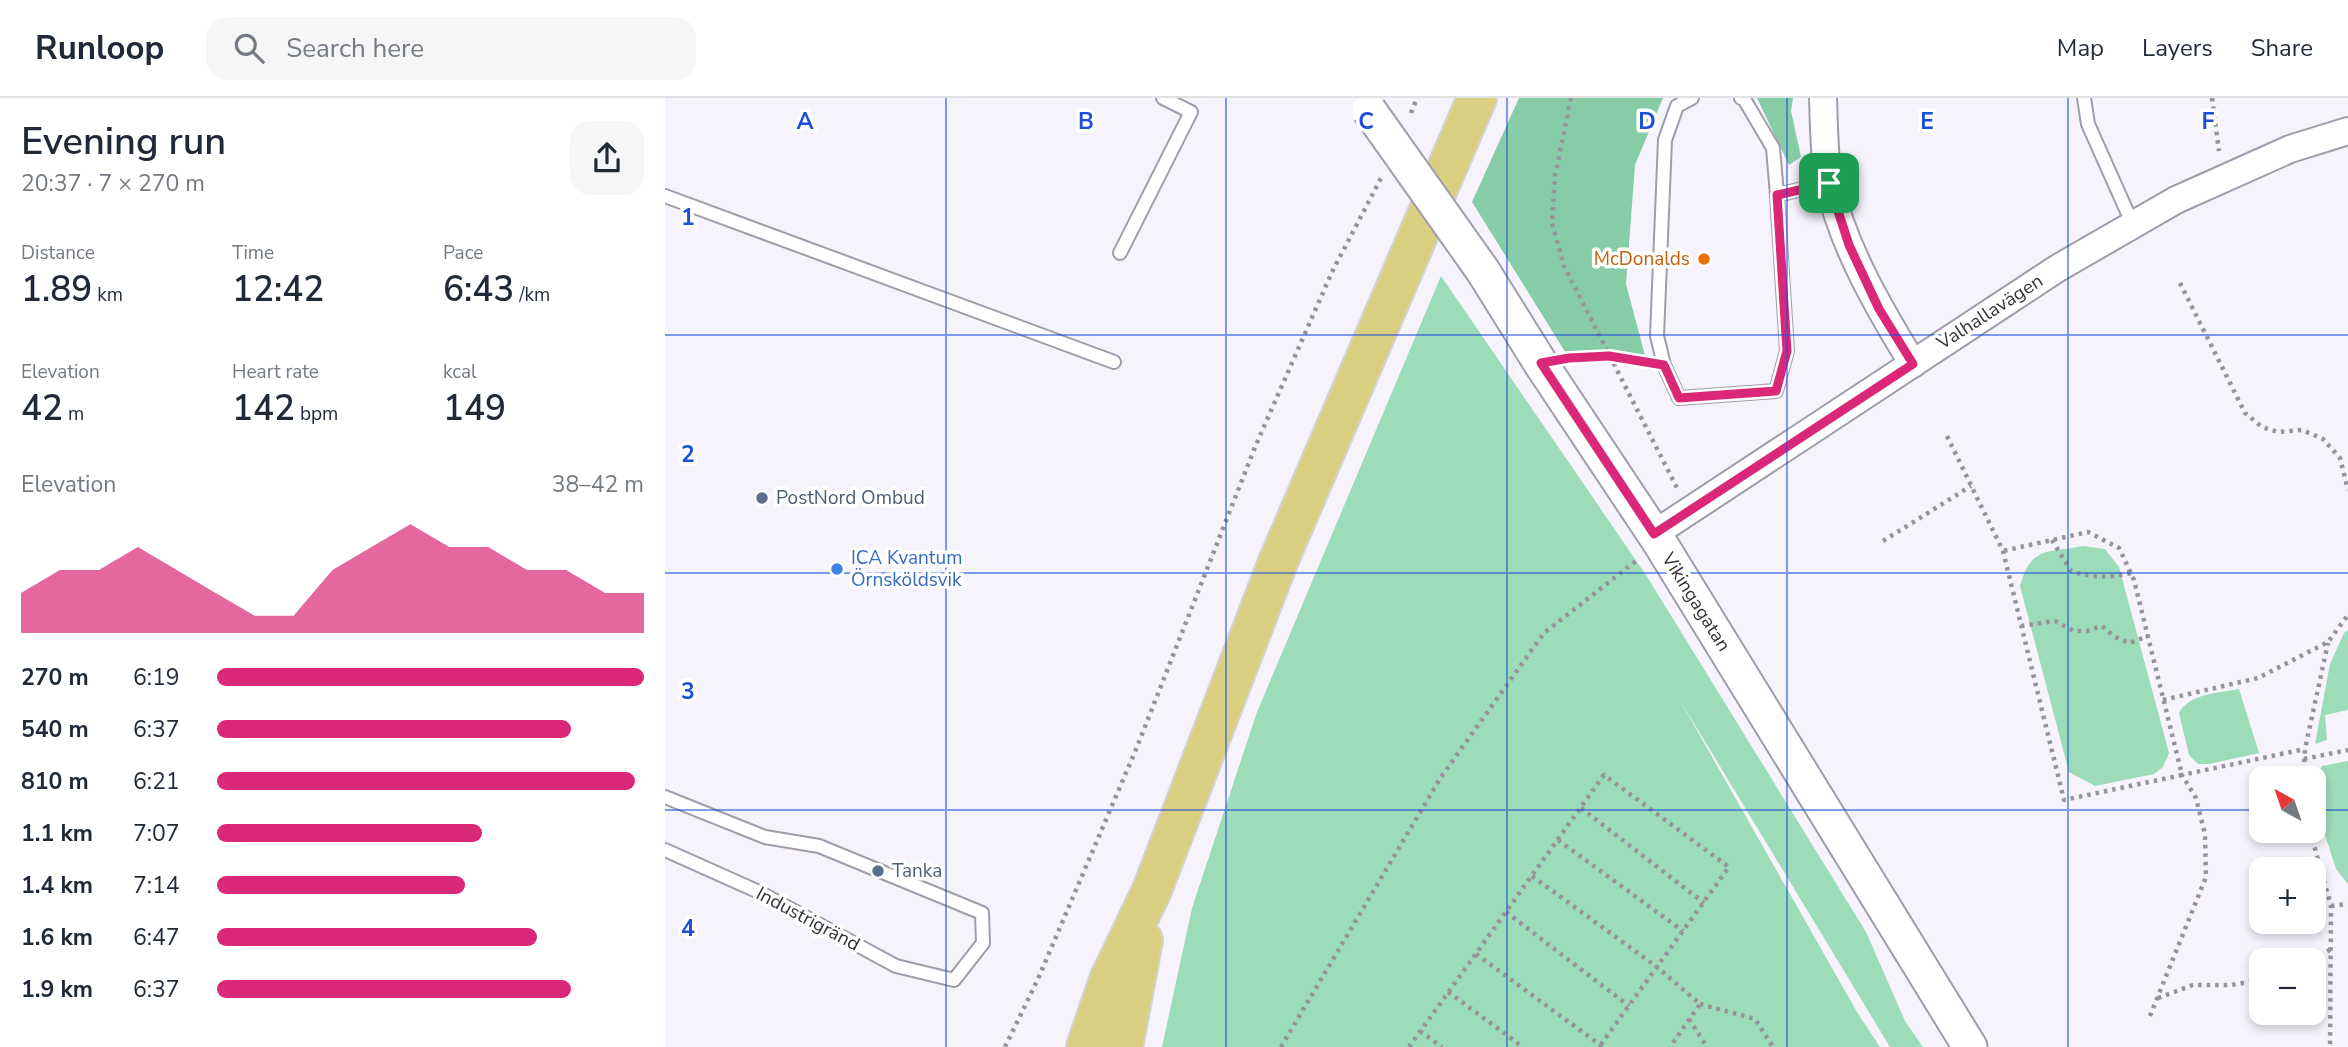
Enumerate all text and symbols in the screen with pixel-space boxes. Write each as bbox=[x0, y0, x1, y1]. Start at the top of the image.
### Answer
search box bbox=[206, 17, 696, 80]
text: Runloop bbox=[35, 26, 164, 71]
icon: search bbox=[230, 29, 268, 67]
text: Search here bbox=[286, 31, 424, 66]
text: Map bbox=[2057, 32, 2104, 64]
text: Layers bbox=[2142, 32, 2213, 64]
text: Share bbox=[2251, 32, 2313, 64]
text: A bbox=[796, 106, 814, 137]
text: B bbox=[1078, 106, 1094, 137]
text: C bbox=[1358, 106, 1374, 137]
text: D bbox=[1638, 106, 1656, 137]
text: E bbox=[1920, 106, 1934, 137]
text: F bbox=[2202, 106, 2215, 137]
text: Evening run bbox=[21, 116, 226, 167]
button: share bbox=[570, 121, 644, 195]
pin bbox=[1799, 153, 1859, 213]
icon: arrive bbox=[1810, 164, 1848, 202]
text: 20:37 · 7 × 270 m bbox=[21, 168, 205, 199]
text: 1 bbox=[681, 202, 695, 233]
text: Distance bbox=[21, 240, 95, 266]
text: Time bbox=[232, 240, 274, 266]
text: Pace bbox=[443, 240, 483, 266]
place label: McDonalds bbox=[1594, 246, 1690, 272]
marker: McDonalds bbox=[1696, 251, 1712, 267]
text: 1.89 bbox=[21, 266, 92, 313]
text: 12:42 bbox=[232, 266, 324, 313]
text: 6:43 bbox=[443, 266, 514, 313]
street label: Valhallavägen bbox=[1931, 268, 2048, 357]
text: km bbox=[92, 282, 123, 308]
text: /km bbox=[514, 282, 550, 308]
text: Elevation bbox=[21, 359, 100, 385]
text: Heart rate bbox=[232, 359, 319, 385]
text: kcal bbox=[443, 359, 477, 385]
text: 42 bbox=[21, 385, 63, 432]
text: 142 bbox=[232, 385, 295, 432]
text: 149 bbox=[443, 385, 506, 432]
text: m bbox=[63, 401, 84, 427]
text: bpm bbox=[295, 401, 338, 427]
text: 2 bbox=[681, 439, 695, 470]
text: Elevation bbox=[21, 469, 116, 500]
text: 38–42 m bbox=[552, 469, 644, 500]
place label: PostNord Ombud bbox=[776, 485, 925, 511]
marker: PostNord Ombud bbox=[754, 490, 770, 506]
place label: ICA Kvantum Örnsköldsvik bbox=[851, 545, 962, 593]
street label: Vikingagatan bbox=[1655, 547, 1737, 656]
marker: ICA Kvantum Örnsköldsvik bbox=[829, 561, 845, 577]
text: 270 m bbox=[21, 662, 89, 693]
text: 6:19 bbox=[133, 662, 180, 693]
text: 3 bbox=[681, 676, 695, 707]
text: 540 m bbox=[21, 714, 89, 745]
text: 6:37 bbox=[133, 714, 180, 745]
text: 810 m bbox=[21, 766, 89, 797]
text: 6:21 bbox=[133, 766, 180, 797]
north arrow bbox=[2249, 766, 2326, 844]
map controls bbox=[2249, 766, 2326, 1025]
text: 1.1 km bbox=[21, 818, 93, 849]
text: 7:07 bbox=[133, 818, 180, 849]
button: + bbox=[2249, 857, 2326, 934]
place label: Tanka bbox=[892, 858, 942, 884]
marker: Tanka bbox=[870, 863, 886, 879]
text: 1.4 km bbox=[21, 870, 93, 901]
text: 7:14 bbox=[133, 870, 180, 901]
street label: Industrigränd bbox=[752, 881, 864, 957]
text: 4 bbox=[681, 913, 695, 944]
text: 1.6 km bbox=[21, 922, 93, 953]
text: 6:47 bbox=[133, 922, 180, 953]
button: − bbox=[2249, 948, 2326, 1025]
text: 1.9 km bbox=[21, 974, 93, 1005]
text: 6:37 bbox=[133, 974, 180, 1005]

